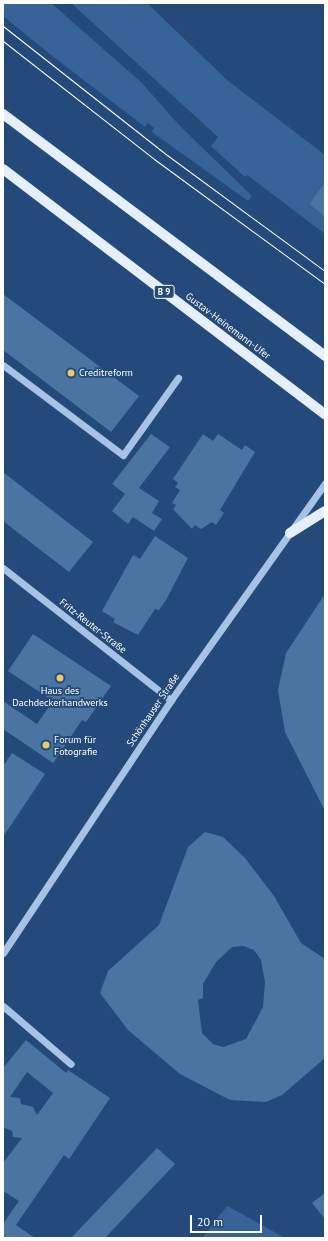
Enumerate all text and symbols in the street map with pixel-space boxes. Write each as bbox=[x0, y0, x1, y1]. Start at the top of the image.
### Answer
road number: B 9 bbox=[153, 285, 175, 299]
street label: Gustav-Heinemann-Ufer bbox=[183, 290, 273, 362]
place label: Creditreform bbox=[79, 367, 133, 379]
marker: Creditreform bbox=[66, 368, 76, 378]
street label: Fritz-Reuter-Straße bbox=[57, 596, 129, 656]
street label: Schönhauser Straße bbox=[124, 671, 182, 749]
marker: Haus des Dachdeckerhandwerks bbox=[55, 673, 65, 683]
place label: Haus des Dachdeckerhandwerks bbox=[12, 684, 108, 708]
place label: Forum für Fotografie bbox=[54, 733, 97, 756]
marker: Forum für Fotografie bbox=[41, 740, 51, 750]
scale bar bbox=[192, 1207, 264, 1233]
text: 20 m bbox=[197, 1214, 223, 1229]

